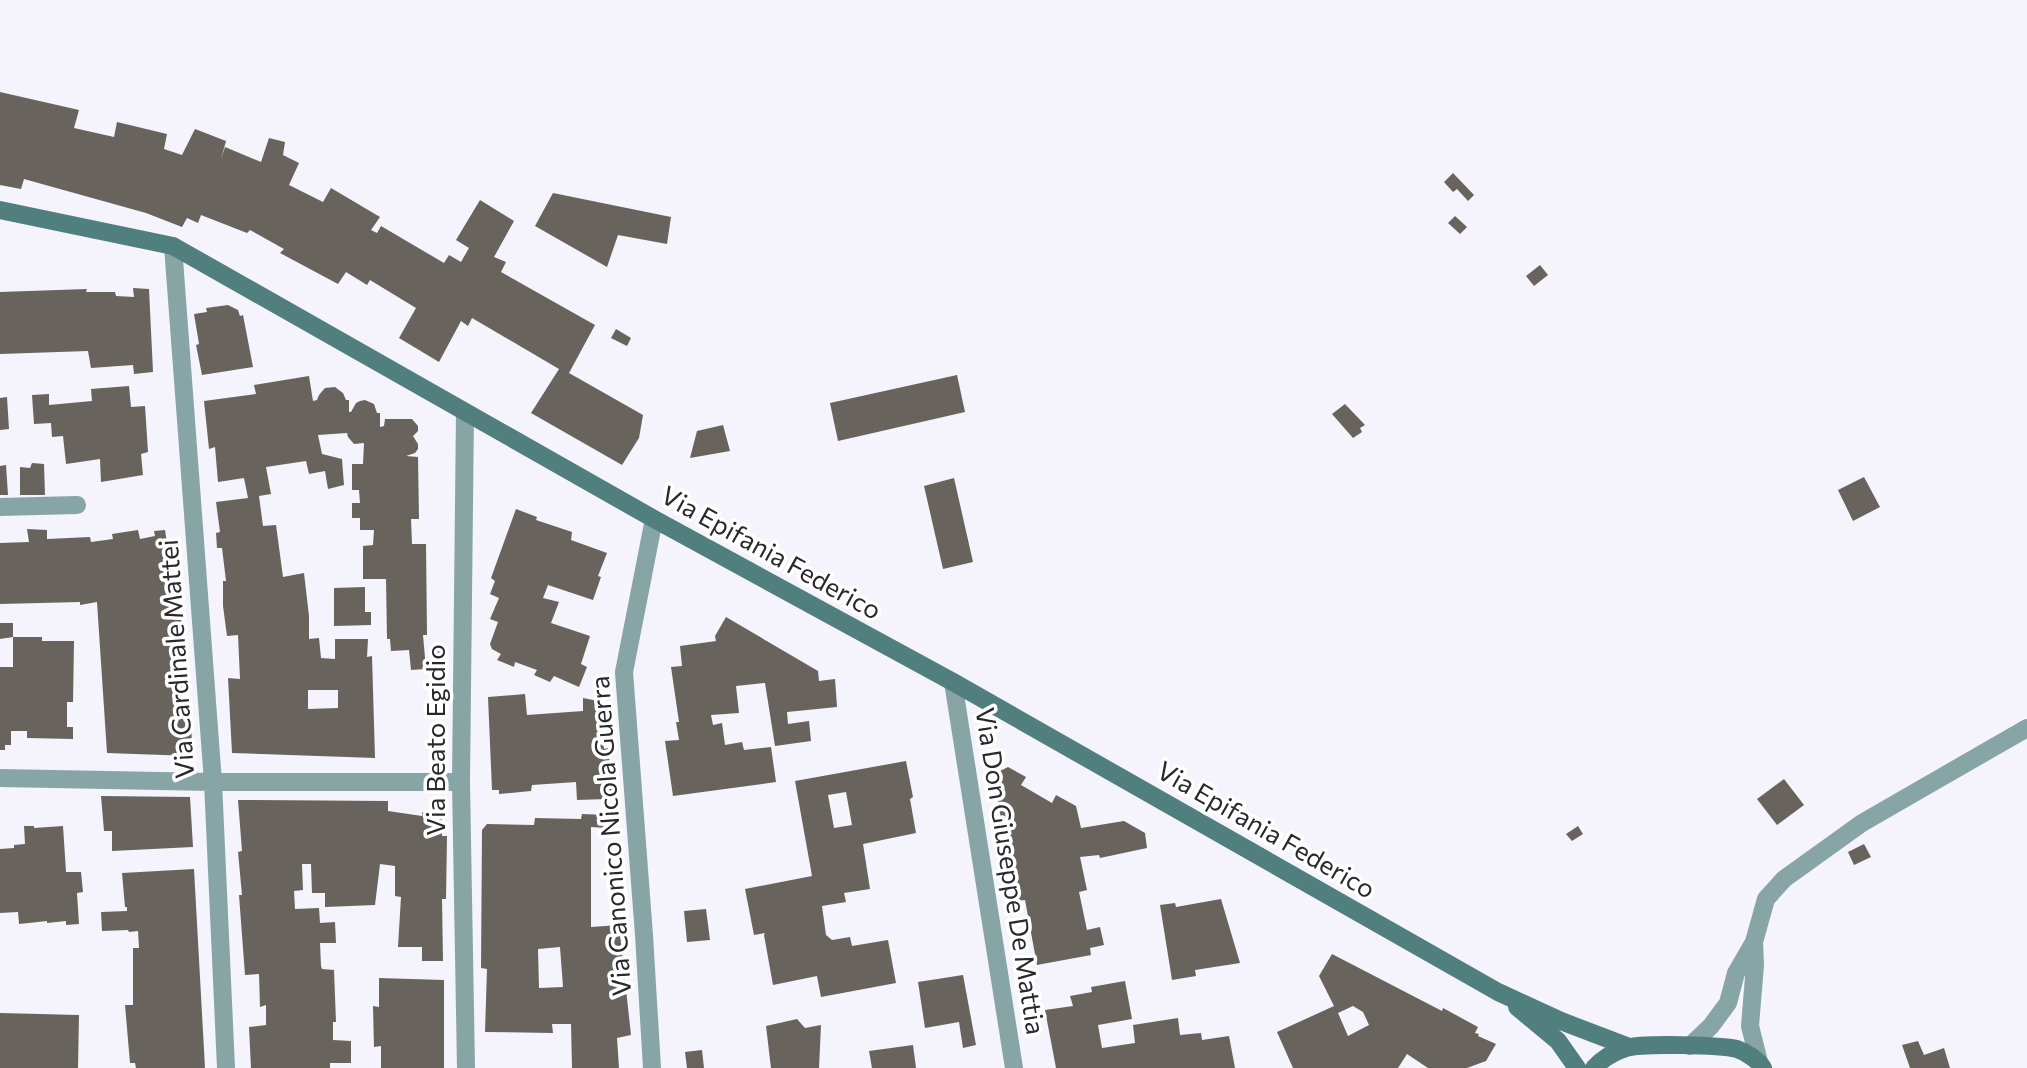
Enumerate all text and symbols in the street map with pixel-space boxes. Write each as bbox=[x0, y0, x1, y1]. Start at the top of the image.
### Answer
street label: Via Epifania Federico bbox=[656, 478, 887, 625]
street label: Via Cardinale Mattei bbox=[152, 538, 199, 780]
street label: Via Beato Egidio bbox=[419, 644, 450, 836]
street label: Via Canonico Nicola Guerra bbox=[583, 675, 636, 997]
street label: Via Don Giuseppe De Mattia bbox=[970, 705, 1053, 1036]
street label: Via Epifania Federico bbox=[1152, 754, 1381, 904]

